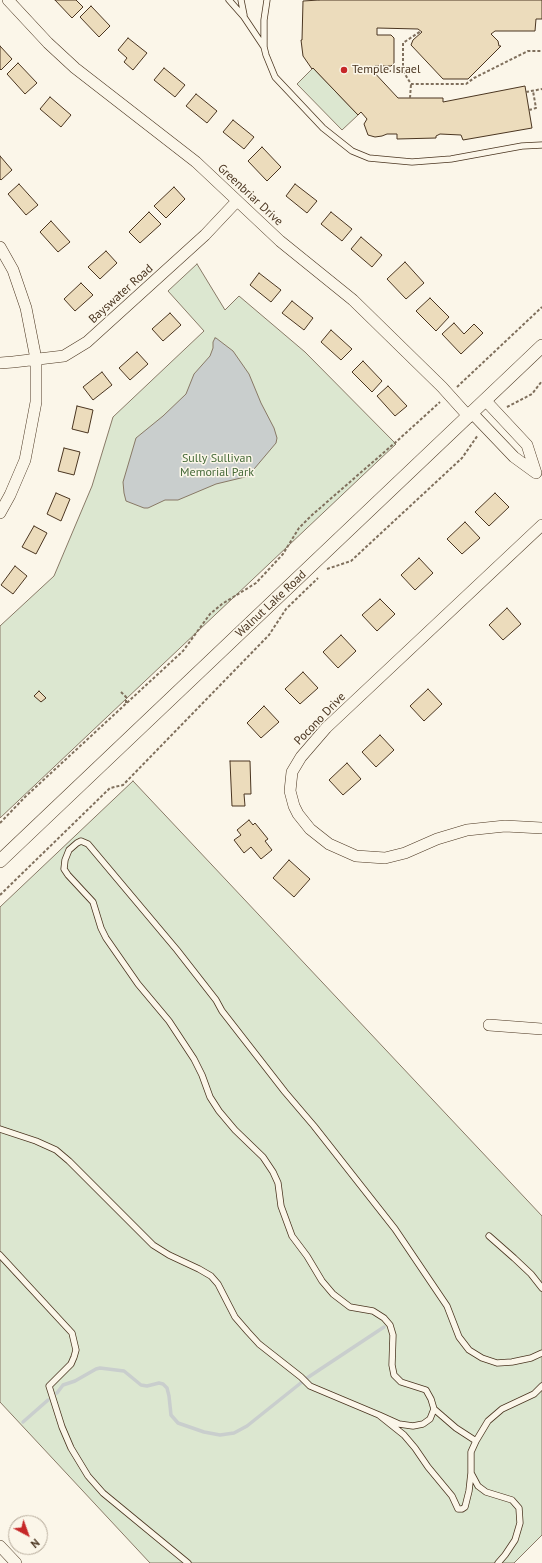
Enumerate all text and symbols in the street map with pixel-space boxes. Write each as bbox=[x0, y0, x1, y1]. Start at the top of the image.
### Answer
place label: Temple Israel bbox=[352, 63, 420, 77]
marker: Temple Israel bbox=[339, 65, 349, 75]
street label: Greenbriar Drive bbox=[214, 161, 286, 229]
street label: Bayswater Road bbox=[86, 262, 156, 326]
park label: Sully Sullivan Memorial Park bbox=[180, 452, 254, 480]
street label: Walnut Lake Road bbox=[233, 568, 309, 640]
street label: Pocono Drive bbox=[291, 690, 349, 748]
north arrow bbox=[8, 1515, 48, 1555]
text: N bbox=[28, 1536, 43, 1551]

